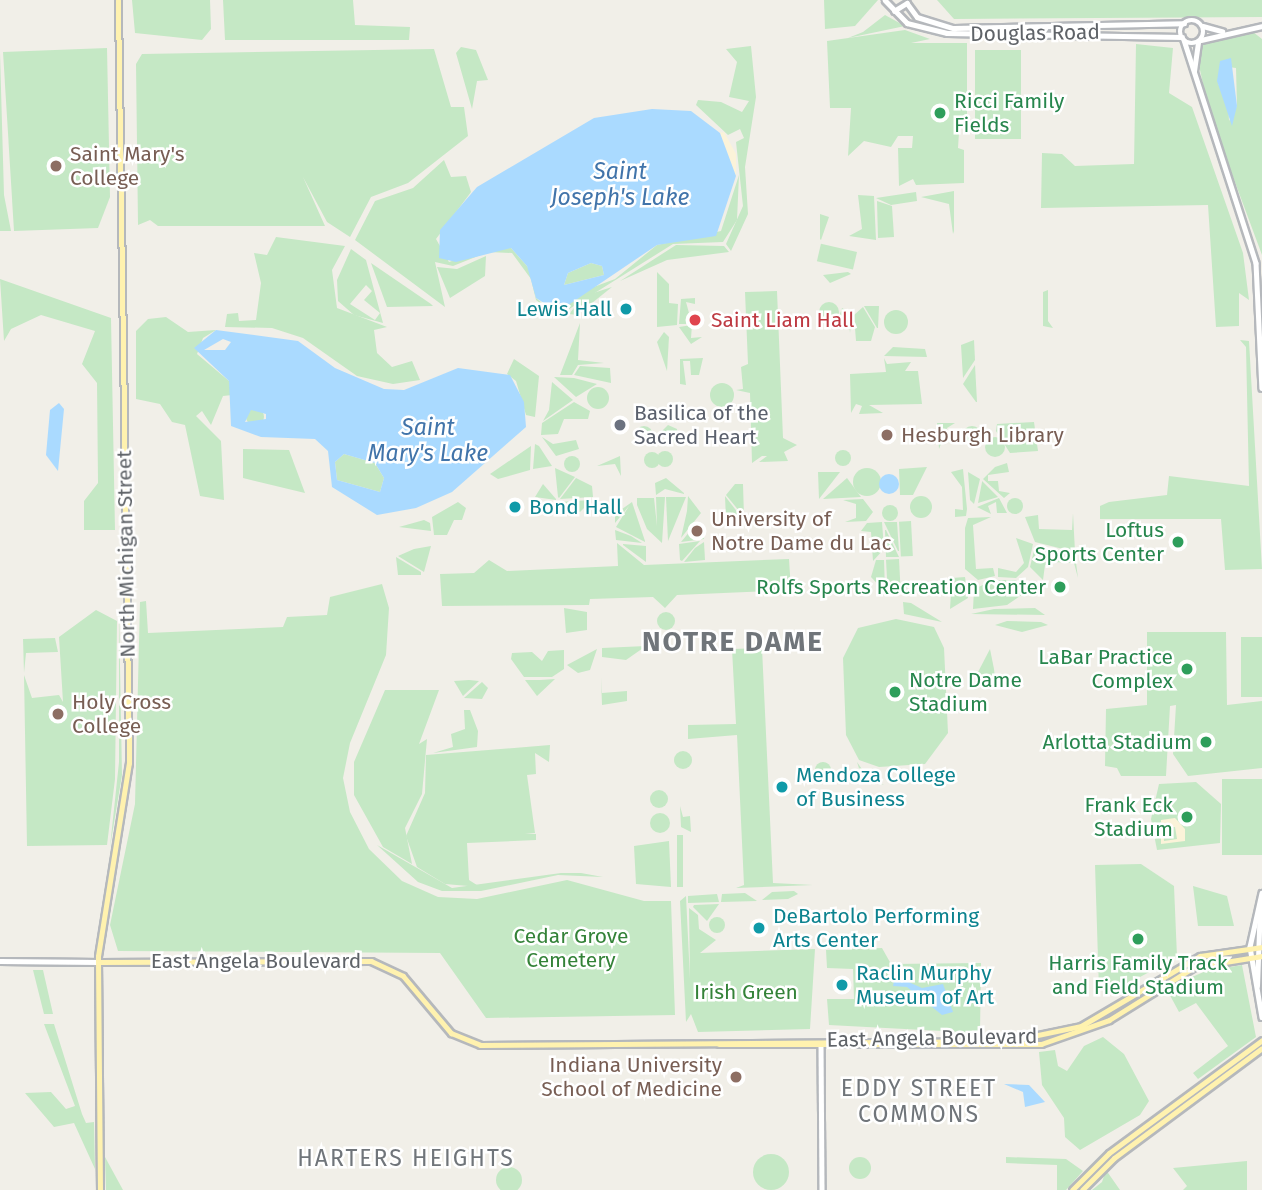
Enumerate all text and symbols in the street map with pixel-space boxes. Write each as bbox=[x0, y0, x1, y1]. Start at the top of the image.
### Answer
street label: Douglas Road bbox=[970, 19, 1100, 47]
place label: Ricci Family Fields bbox=[954, 88, 1064, 138]
marker: Ricci Family Fields bbox=[932, 105, 948, 121]
place label: Saint Mary's College bbox=[70, 141, 185, 191]
water label: Saint Joseph's Lake bbox=[551, 157, 689, 211]
marker: Saint Mary's College bbox=[48, 158, 64, 174]
place label: Lewis Hall bbox=[516, 296, 612, 322]
marker: Lewis Hall bbox=[618, 301, 634, 317]
place label: Saint Liam Hall bbox=[711, 307, 854, 333]
marker: Saint Liam Hall bbox=[685, 310, 705, 330]
place label: Basilica of the Sacred Heart bbox=[634, 400, 769, 450]
water label: Saint Mary's Lake bbox=[368, 413, 488, 467]
marker: Basilica of the Sacred Heart bbox=[612, 417, 628, 433]
place label: Hesburgh Library bbox=[901, 422, 1064, 448]
marker: Hesburgh Library bbox=[879, 427, 895, 443]
street label: North Michigan Street bbox=[112, 450, 140, 658]
place label: Bond Hall bbox=[529, 494, 622, 520]
marker: Bond Hall bbox=[507, 499, 523, 515]
place label: University of Notre Dame du Lac bbox=[711, 506, 891, 556]
place label: Loftus Sports Center bbox=[1035, 517, 1164, 567]
marker: University of Notre Dame du Lac bbox=[689, 523, 705, 539]
marker: Loftus Sports Center bbox=[1170, 534, 1186, 550]
place label: Rolfs Sports Recreation Center bbox=[756, 574, 1046, 600]
marker: Rolfs Sports Recreation Center bbox=[1052, 579, 1068, 595]
district label: NOTRE DAME bbox=[643, 625, 823, 659]
place label: LaBar Practice Complex bbox=[1038, 644, 1173, 694]
marker: LaBar Practice Complex bbox=[1179, 661, 1195, 677]
place label: Notre Dame Stadium bbox=[909, 667, 1022, 717]
marker: Notre Dame Stadium bbox=[887, 684, 903, 700]
place label: Holy Cross College bbox=[72, 689, 171, 739]
marker: Holy Cross College bbox=[50, 706, 66, 722]
place label: Arlotta Stadium bbox=[1043, 729, 1192, 755]
marker: Arlotta Stadium bbox=[1198, 734, 1214, 750]
place label: Mendoza College of Business bbox=[796, 762, 956, 812]
marker: Mendoza College of Business bbox=[774, 779, 790, 795]
place label: Frank Eck Stadium bbox=[1084, 792, 1173, 842]
marker: Frank Eck Stadium bbox=[1179, 809, 1195, 825]
place label: DeBartolo Performing Arts Center bbox=[773, 903, 979, 953]
marker: DeBartolo Performing Arts Center bbox=[751, 920, 767, 936]
park label: Cedar Grove Cemetery bbox=[513, 923, 629, 973]
marker: Harris Family Track and Field Stadium bbox=[1130, 931, 1146, 947]
street label: East Angela Boulevard bbox=[151, 948, 361, 974]
place label: Harris Family Track and Field Stadium bbox=[1048, 950, 1228, 1000]
place label: Raclin Murphy Museum of Art bbox=[856, 960, 994, 1010]
marker: Raclin Murphy Museum of Art bbox=[834, 977, 850, 993]
park label: Irish Green bbox=[694, 979, 798, 1005]
street label: East Angela Boulevard bbox=[826, 1024, 1038, 1052]
place label: Indiana University School of Medicine bbox=[541, 1052, 722, 1102]
marker: Indiana University School of Medicine bbox=[728, 1069, 744, 1085]
district label: EDDY STREET COMMONS bbox=[842, 1074, 996, 1128]
district label: HARTERS HEIGHTS bbox=[299, 1144, 513, 1172]

